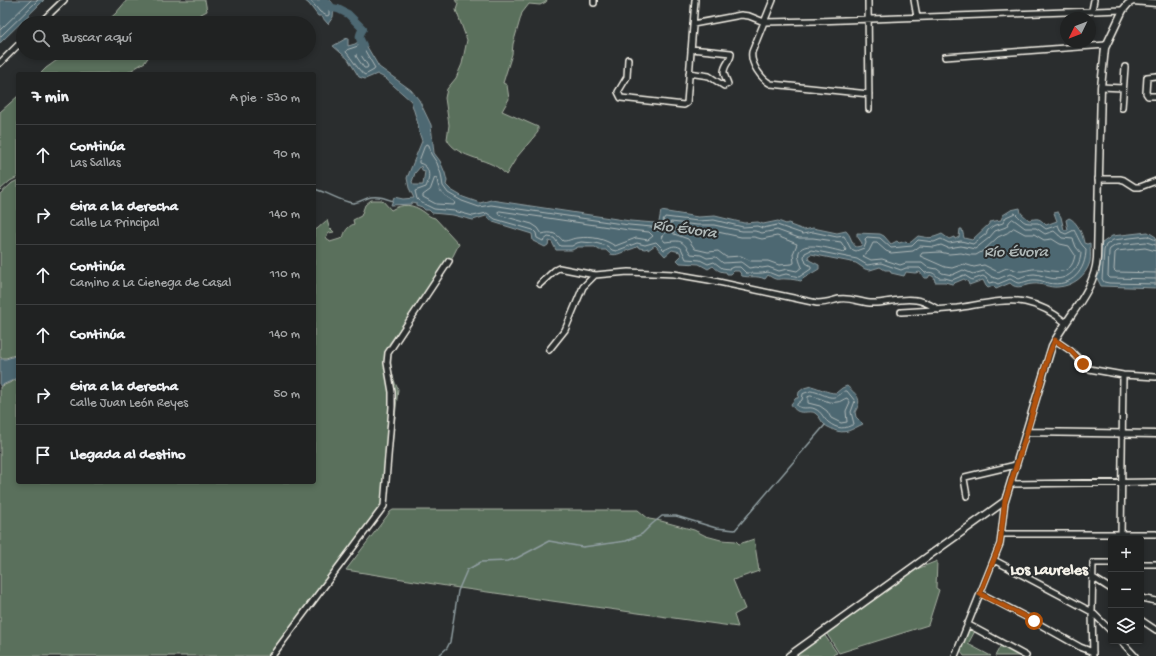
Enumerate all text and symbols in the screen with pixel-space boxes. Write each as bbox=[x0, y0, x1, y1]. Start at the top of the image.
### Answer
north arrow bbox=[1060, 12, 1096, 48]
search box bbox=[16, 16, 316, 60]
icon: search bbox=[30, 27, 52, 49]
text: Buscar aquí bbox=[62, 29, 132, 47]
text: 7 min bbox=[32, 88, 69, 108]
text: A pie · 530 m bbox=[230, 91, 300, 106]
text: Continúa bbox=[70, 138, 125, 156]
icon: ahead bbox=[32, 144, 54, 166]
text: 90 m bbox=[274, 147, 300, 162]
text: Las Sallas bbox=[70, 156, 121, 171]
text: Gira a la derecha bbox=[70, 198, 178, 216]
icon: right bbox=[32, 204, 54, 226]
text: 140 m bbox=[269, 207, 300, 222]
text: Calle La Principal bbox=[70, 216, 159, 231]
water label: Río Évora bbox=[652, 217, 719, 244]
water label: Río Évora bbox=[984, 244, 1049, 263]
text: Continúa bbox=[70, 258, 125, 276]
icon: ahead bbox=[32, 264, 54, 286]
text: 110 m bbox=[270, 267, 300, 282]
text: Camino a La Cienega de Casal bbox=[70, 276, 231, 291]
icon: ahead bbox=[32, 324, 54, 346]
text: Continúa bbox=[70, 326, 125, 344]
text: 140 m bbox=[269, 327, 300, 342]
route end bbox=[1074, 355, 1092, 373]
text: Gira a la derecha bbox=[70, 378, 178, 396]
icon: right bbox=[32, 384, 54, 406]
text: 50 m bbox=[273, 387, 300, 402]
text: Calle Juan León Reyes bbox=[70, 396, 188, 411]
icon: arrive bbox=[32, 444, 54, 466]
text: Llegada al destino bbox=[70, 446, 186, 464]
map controls bbox=[1108, 536, 1144, 644]
button: + bbox=[1108, 536, 1144, 572]
district label: Los Laureles bbox=[1010, 562, 1089, 581]
button: − bbox=[1108, 572, 1144, 608]
button: layers bbox=[1108, 608, 1144, 644]
route start bbox=[1025, 612, 1043, 630]

